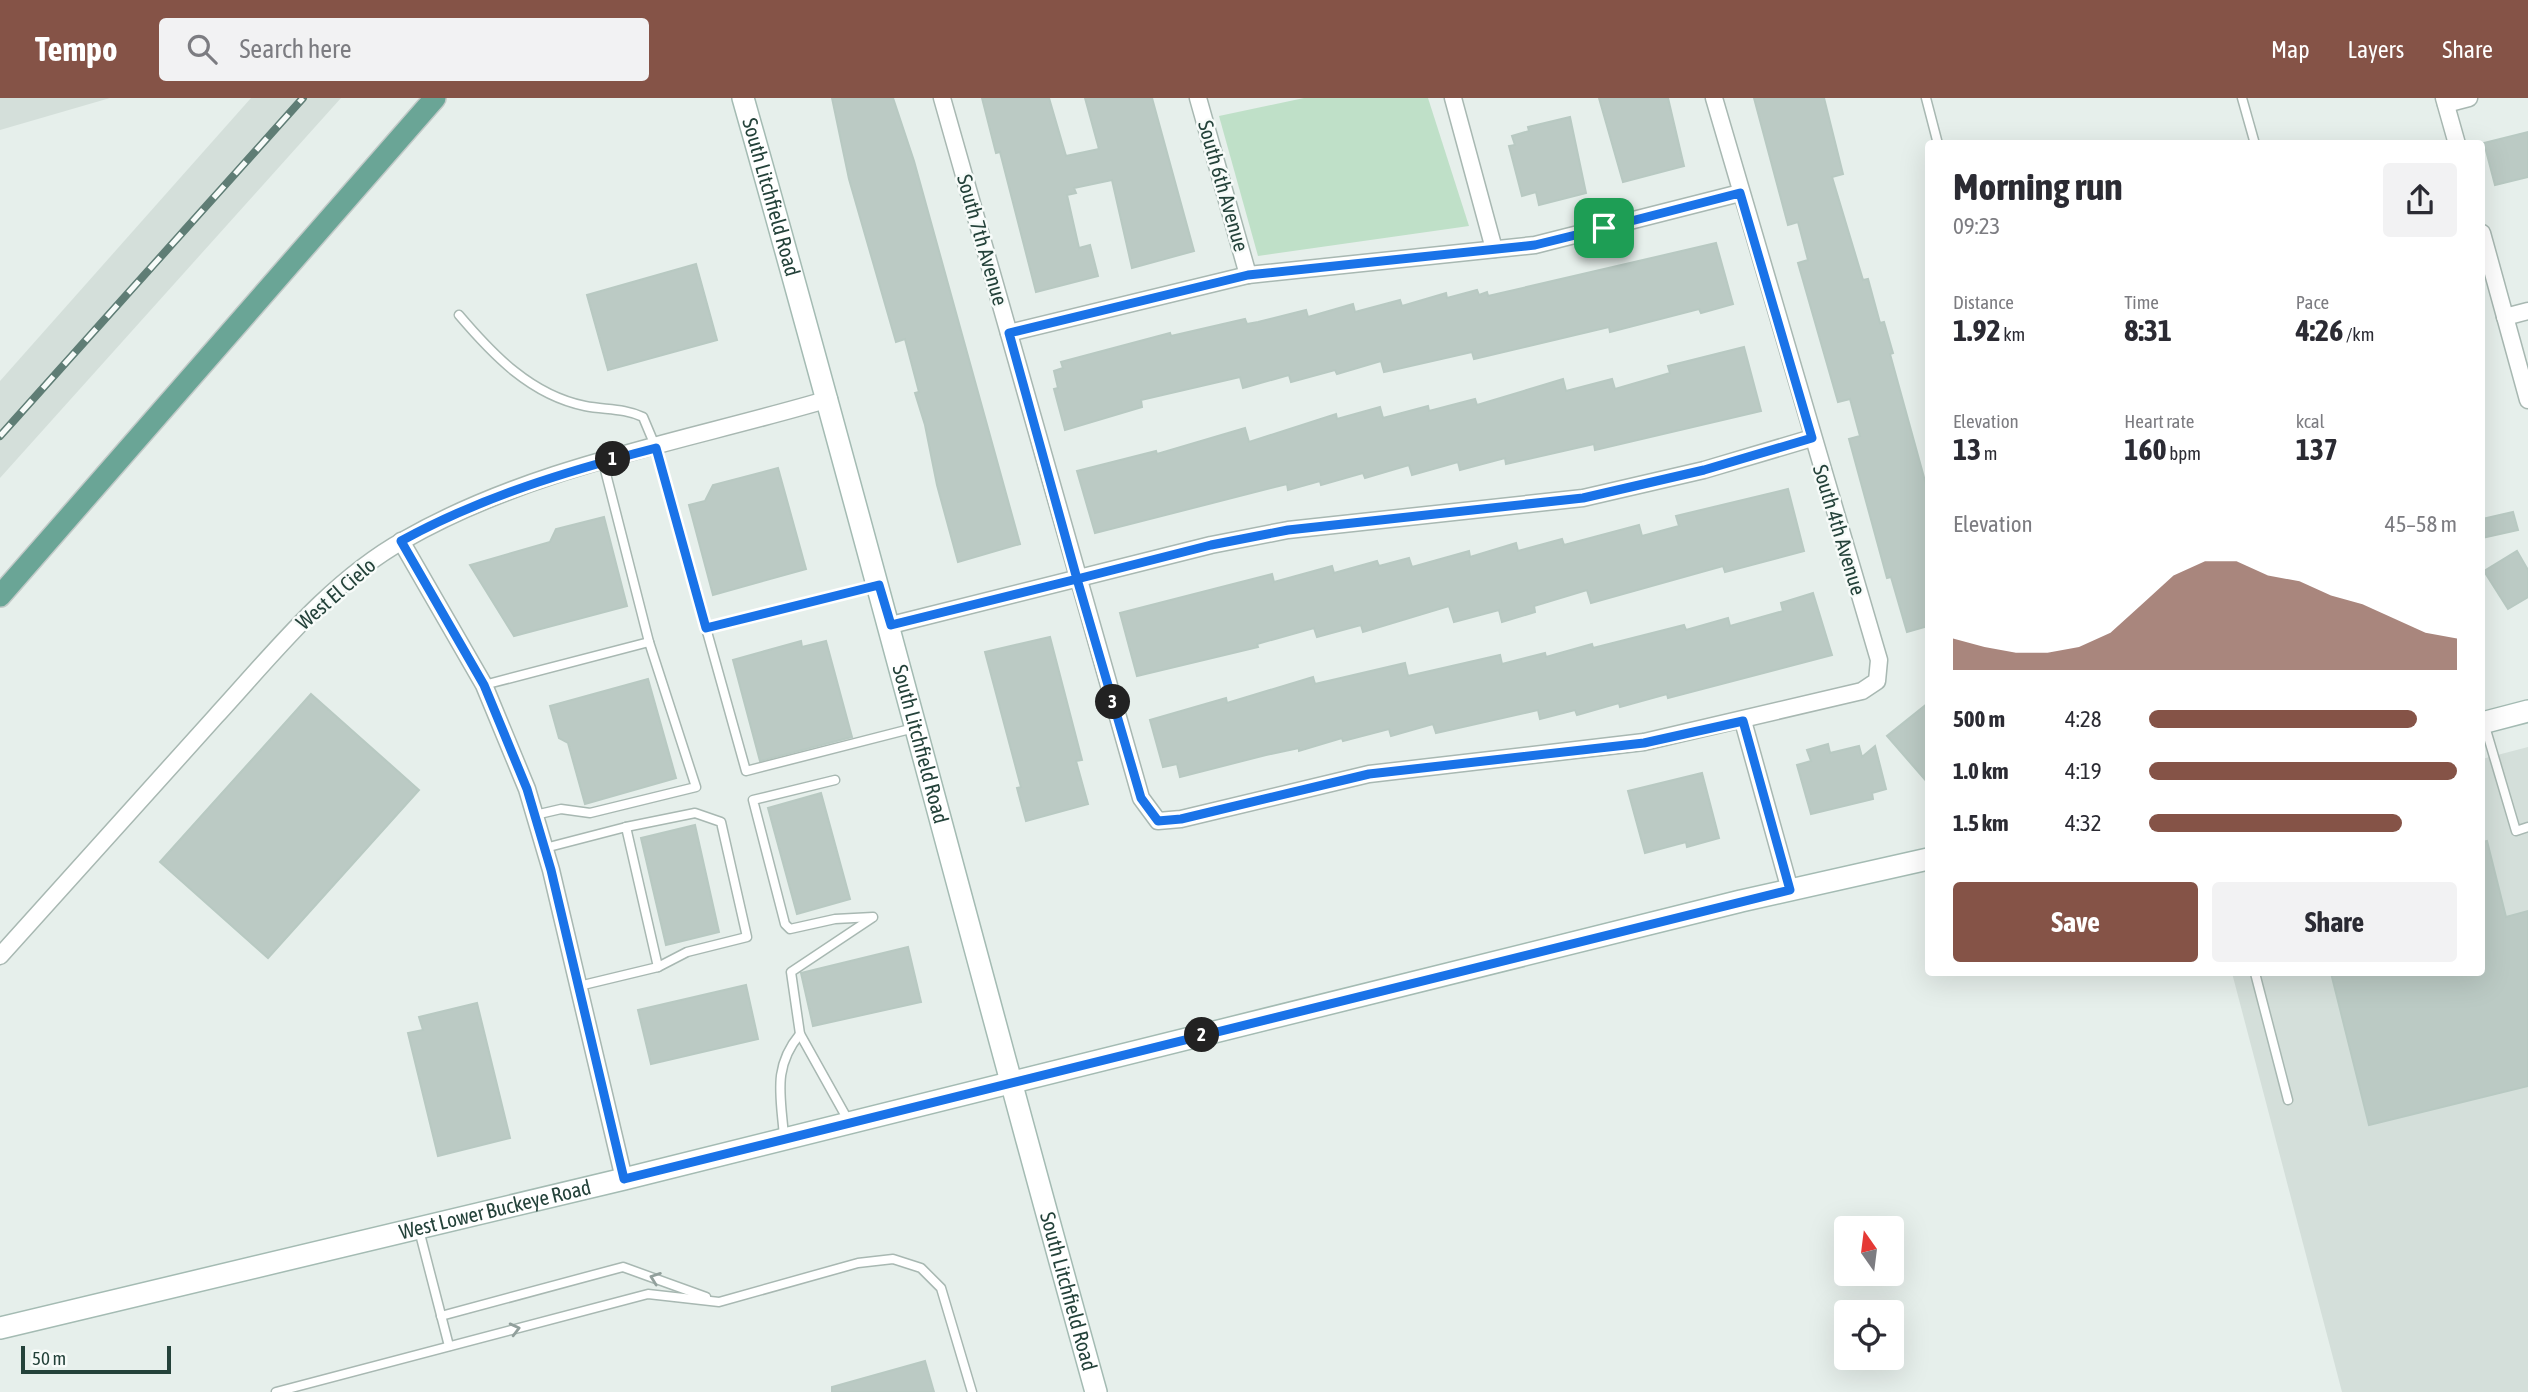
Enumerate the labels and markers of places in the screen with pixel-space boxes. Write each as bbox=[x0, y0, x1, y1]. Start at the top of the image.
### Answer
pin bbox=[1574, 198, 1634, 258]
pin: 1 bbox=[596, 442, 630, 476]
pin: 3 bbox=[1096, 684, 1130, 720]
pin: 2 bbox=[1184, 1018, 1220, 1052]

